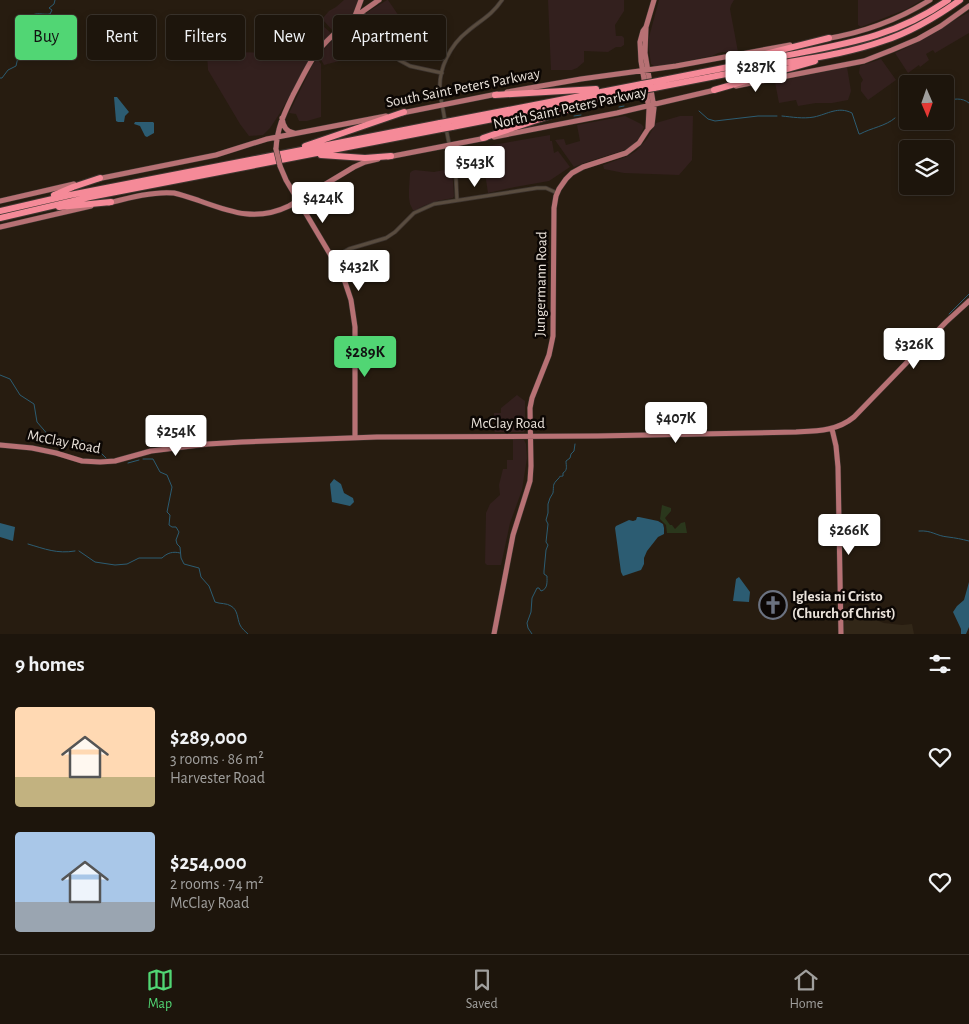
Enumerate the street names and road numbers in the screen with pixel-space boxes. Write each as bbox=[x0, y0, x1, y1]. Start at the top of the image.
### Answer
street label: South Saint Peters Parkway bbox=[385, 66, 542, 110]
street label: North Saint Peters Parkway bbox=[492, 84, 649, 132]
street label: Jungermann Road bbox=[533, 231, 549, 337]
street label: McClay Road bbox=[471, 416, 545, 431]
street label: McClay Road bbox=[26, 428, 102, 456]

